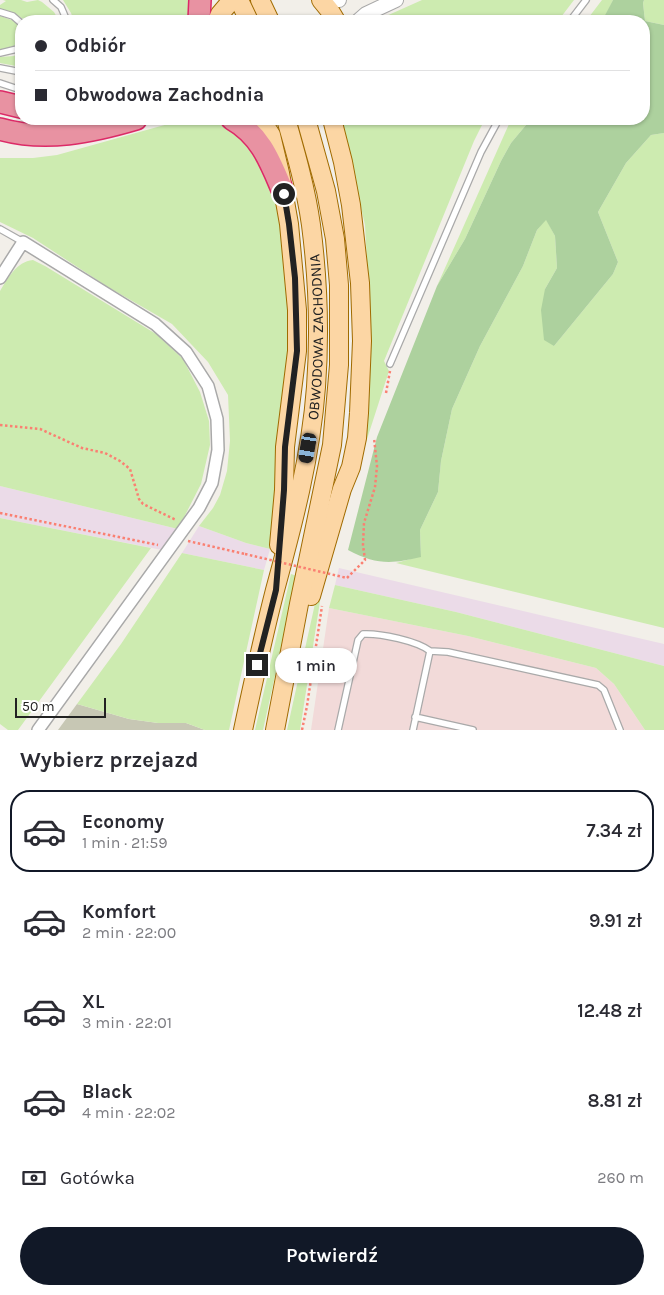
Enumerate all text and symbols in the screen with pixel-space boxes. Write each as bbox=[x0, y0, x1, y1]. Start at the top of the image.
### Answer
text: Odbiór bbox=[65, 35, 126, 57]
text: Obwodowa Zachodnia bbox=[65, 84, 264, 106]
route start bbox=[273, 183, 295, 205]
street label: OBWODOWA ZACHODNIA bbox=[304, 253, 327, 421]
car bbox=[298, 432, 317, 464]
callout: 1 min bbox=[274, 648, 357, 682]
route end bbox=[246, 654, 268, 676]
text: 1 min bbox=[296, 656, 336, 675]
scale bar bbox=[15, 695, 106, 718]
text: 50 m bbox=[22, 698, 55, 715]
text: Wybierz przejazd bbox=[20, 747, 199, 773]
icon: car bbox=[22, 809, 67, 854]
text: Economy bbox=[82, 811, 164, 833]
text: 7.34 zł bbox=[586, 820, 642, 842]
text: 1 min · 21:59 bbox=[82, 833, 168, 852]
icon: car bbox=[22, 899, 67, 944]
text: Komfort bbox=[82, 901, 156, 923]
text: 9.91 zł bbox=[589, 910, 642, 932]
text: 2 min · 22:00 bbox=[82, 923, 176, 942]
icon: car bbox=[22, 989, 67, 1034]
text: XL bbox=[82, 991, 104, 1013]
text: 12.48 zł bbox=[577, 1000, 642, 1022]
text: 3 min · 22:01 bbox=[82, 1013, 172, 1032]
icon: car bbox=[22, 1079, 67, 1124]
text: Black bbox=[82, 1081, 133, 1103]
text: 8.81 zł bbox=[588, 1090, 642, 1112]
text: 4 min · 22:02 bbox=[82, 1103, 176, 1122]
icon: cash bbox=[20, 1164, 48, 1192]
text: Gotówka bbox=[60, 1167, 135, 1189]
text: 260 m bbox=[597, 1168, 644, 1187]
button: Potwierdź bbox=[20, 1227, 644, 1285]

